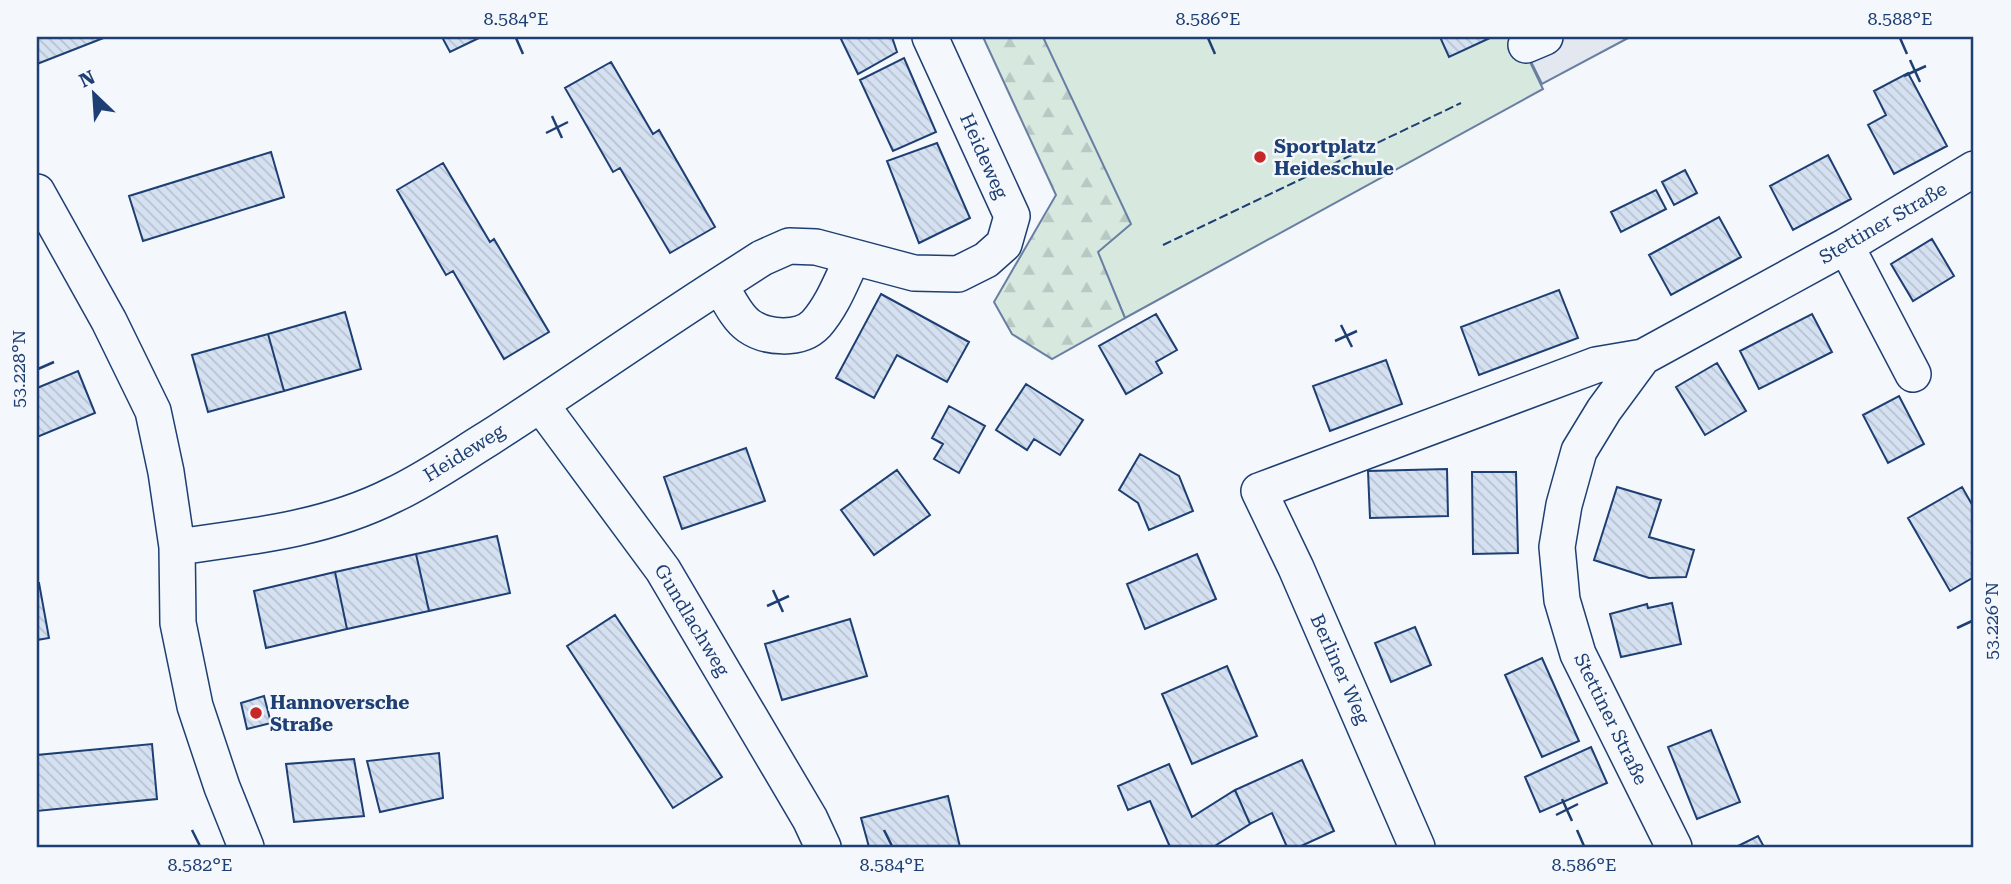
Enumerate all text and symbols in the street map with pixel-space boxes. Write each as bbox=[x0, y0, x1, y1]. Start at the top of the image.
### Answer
text: 8.584°E bbox=[483, 8, 549, 29]
text: 8.586°E bbox=[1175, 8, 1241, 29]
text: 8.588°E bbox=[1867, 8, 1933, 29]
north arrow bbox=[60, 60, 130, 130]
text: N bbox=[76, 65, 99, 93]
street label: Heideweg bbox=[955, 110, 1013, 202]
place label: Sportplatz Heideschule bbox=[1274, 135, 1394, 180]
marker: Sportplatz Heideschule bbox=[1252, 149, 1268, 165]
street label: Stettiner Straße bbox=[1815, 177, 1951, 269]
text: 53.228°N bbox=[8, 330, 29, 408]
street label: Heideweg bbox=[419, 419, 509, 487]
street label: Gundlachweg bbox=[650, 560, 735, 680]
text: 53.226°N bbox=[1981, 582, 2002, 660]
street label: Berliner Weg bbox=[1306, 610, 1375, 728]
street label: Stettiner Straße bbox=[1569, 649, 1653, 789]
place label: Hannoversche Straße bbox=[270, 691, 409, 736]
marker: Hannoversche Straße bbox=[248, 705, 264, 721]
text: 8.582°E bbox=[167, 854, 233, 875]
text: 8.584°E bbox=[859, 854, 925, 875]
text: 8.586°E bbox=[1551, 854, 1617, 875]

